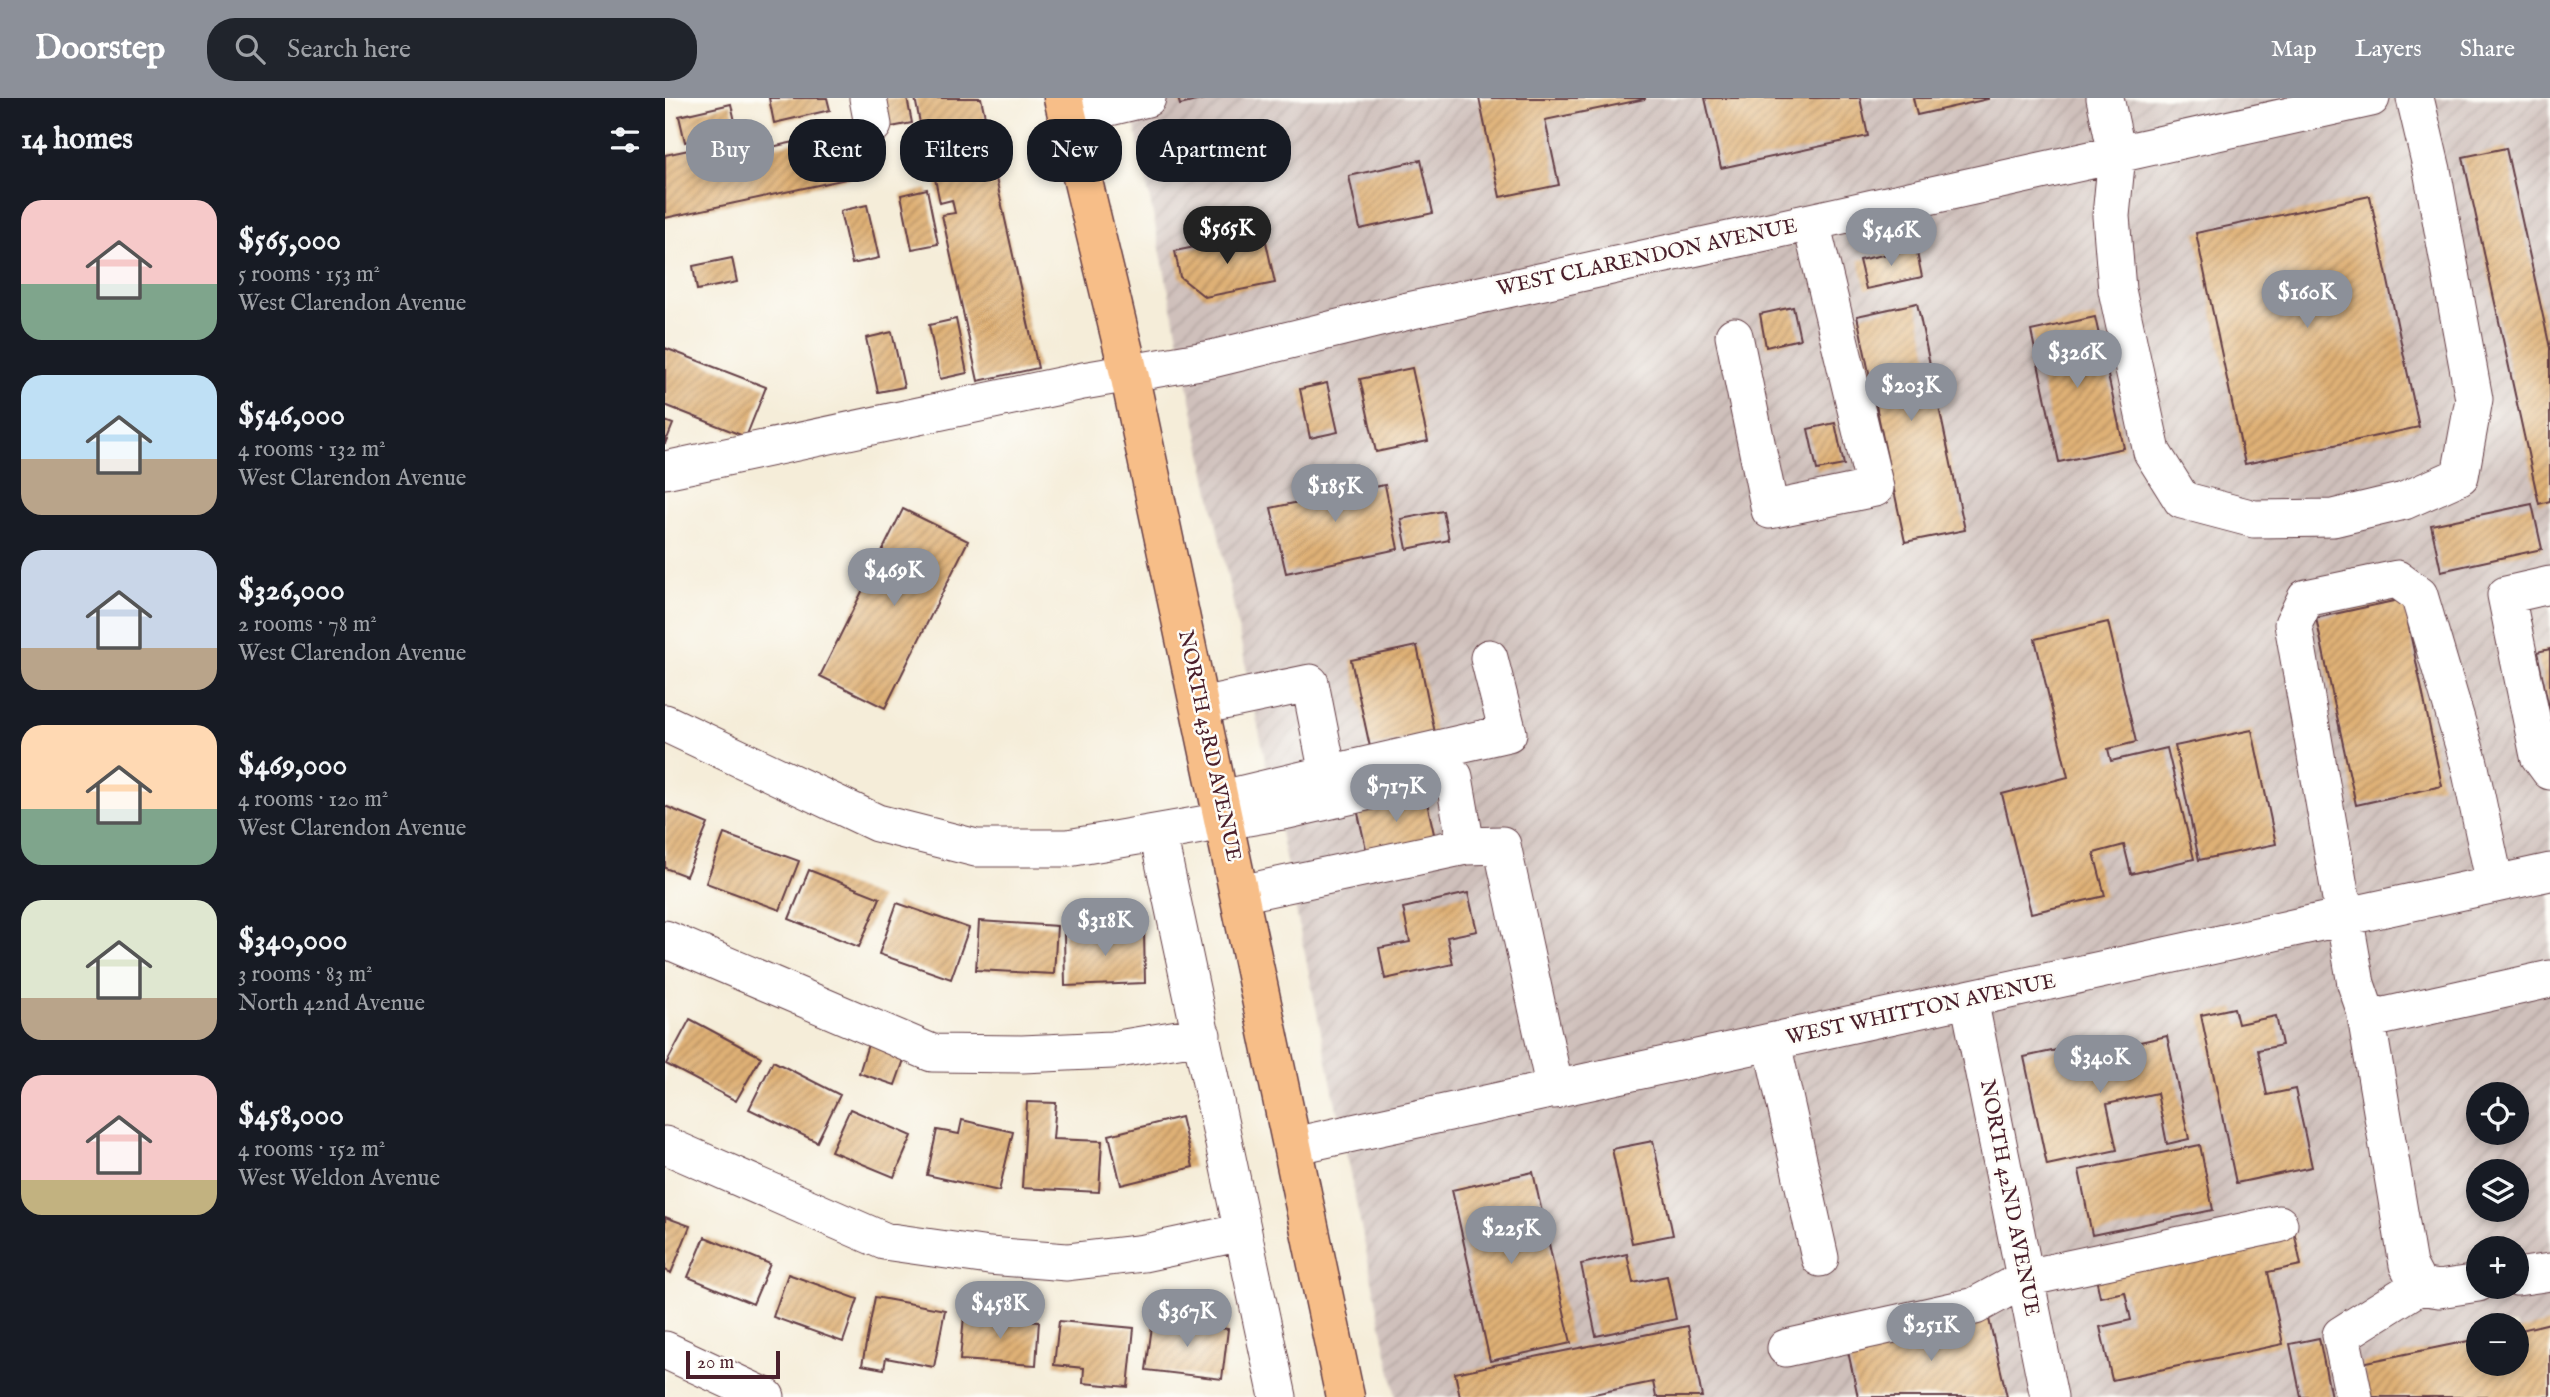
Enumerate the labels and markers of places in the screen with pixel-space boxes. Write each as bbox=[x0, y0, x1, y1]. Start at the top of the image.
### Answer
pin: $565K bbox=[1178, 206, 1276, 266]
pin: $546K bbox=[1842, 208, 1940, 268]
pin: $160K bbox=[2258, 271, 2356, 330]
pin: $326K bbox=[2028, 330, 2126, 390]
pin: $203K bbox=[1862, 364, 1960, 423]
pin: $185K bbox=[1286, 464, 1384, 524]
pin: $469K bbox=[845, 548, 943, 608]
pin: $717K bbox=[1347, 764, 1445, 824]
pin: $318K bbox=[1056, 898, 1154, 958]
pin: $340K bbox=[2051, 1035, 2149, 1095]
pin: $225K bbox=[1462, 1206, 1560, 1266]
pin: $458K bbox=[951, 1282, 1049, 1341]
pin: $367K bbox=[1138, 1290, 1236, 1349]
pin: $251K bbox=[1882, 1304, 1980, 1363]

